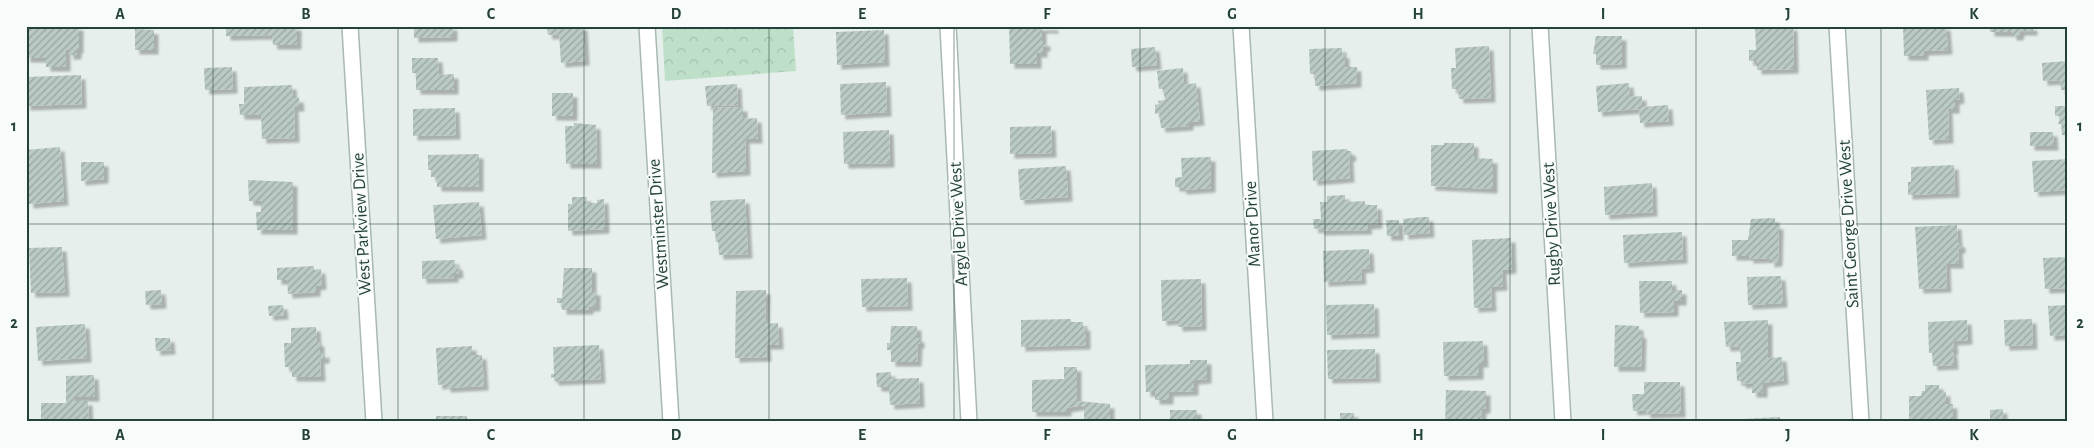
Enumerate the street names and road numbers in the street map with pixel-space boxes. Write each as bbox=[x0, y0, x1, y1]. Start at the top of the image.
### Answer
street label: Saint George Drive West bbox=[1836, 139, 1862, 309]
street label: West Parkview Drive bbox=[349, 152, 375, 296]
street label: Westminster Drive bbox=[645, 158, 673, 290]
street label: Argyle Drive West bbox=[947, 161, 971, 287]
street label: Rugby Drive West bbox=[1540, 162, 1564, 286]
street label: Manor Drive bbox=[1242, 180, 1264, 268]

